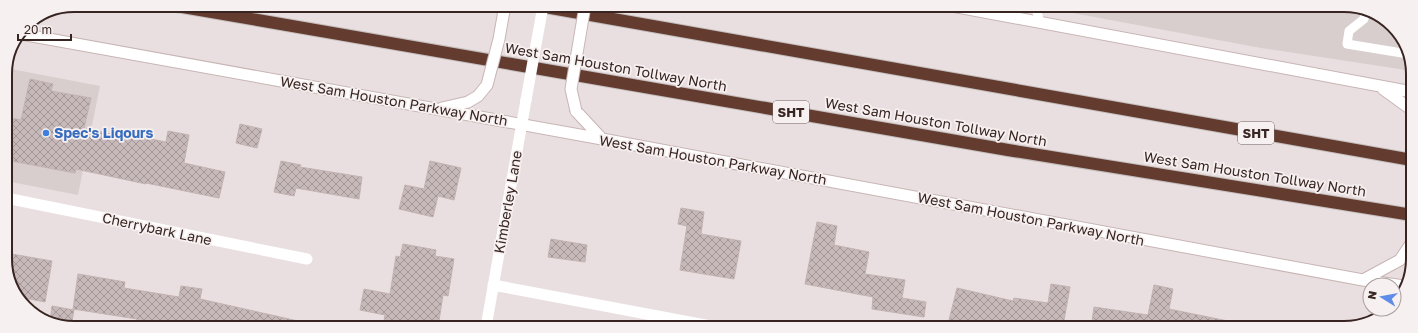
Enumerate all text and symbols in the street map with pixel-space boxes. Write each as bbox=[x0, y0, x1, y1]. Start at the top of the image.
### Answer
scale bar bbox=[18, 16, 71, 42]
text: 20 m bbox=[24, 22, 52, 37]
street label: West Sam Houston Tollway North bbox=[504, 39, 728, 94]
street label: West Sam Houston Parkway North bbox=[279, 72, 509, 129]
street label: West Sam Houston Tollway North bbox=[824, 94, 1048, 149]
road number: SHT bbox=[773, 101, 809, 123]
road number: SHT bbox=[1238, 122, 1274, 144]
place label: Spec's Liqours bbox=[54, 124, 153, 141]
marker: Spec's Liqours bbox=[41, 128, 51, 138]
street label: West Sam Houston Parkway North bbox=[598, 131, 828, 188]
street label: West Sam Houston Tollway North bbox=[1143, 148, 1368, 199]
street label: Kimberley Lane bbox=[490, 149, 525, 255]
street label: West Sam Houston Parkway North bbox=[916, 188, 1146, 249]
street label: Cherrybark Lane bbox=[101, 209, 213, 248]
north arrow bbox=[1362, 277, 1402, 317]
text: N bbox=[1365, 290, 1379, 300]

